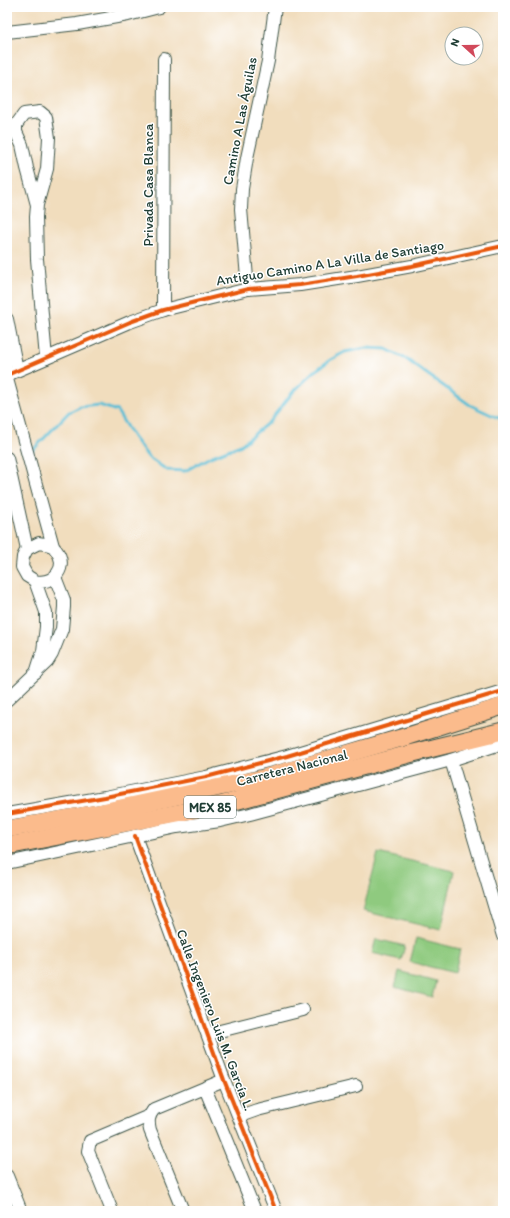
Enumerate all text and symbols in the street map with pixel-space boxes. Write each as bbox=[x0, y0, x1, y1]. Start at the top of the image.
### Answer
north arrow bbox=[444, 26, 484, 66]
text: N bbox=[448, 37, 463, 48]
street label: Camino A Las Águilas bbox=[219, 56, 261, 186]
street label: Privada Casa Blanca bbox=[140, 123, 157, 246]
street label: Antiguo Camino A La Villa de Santiago bbox=[215, 237, 445, 289]
street label: Carretera Nacional bbox=[235, 746, 349, 790]
road number: MEX 85 bbox=[184, 796, 236, 818]
street label: Calle Ingeniero Luis M. García L. bbox=[172, 927, 258, 1113]

